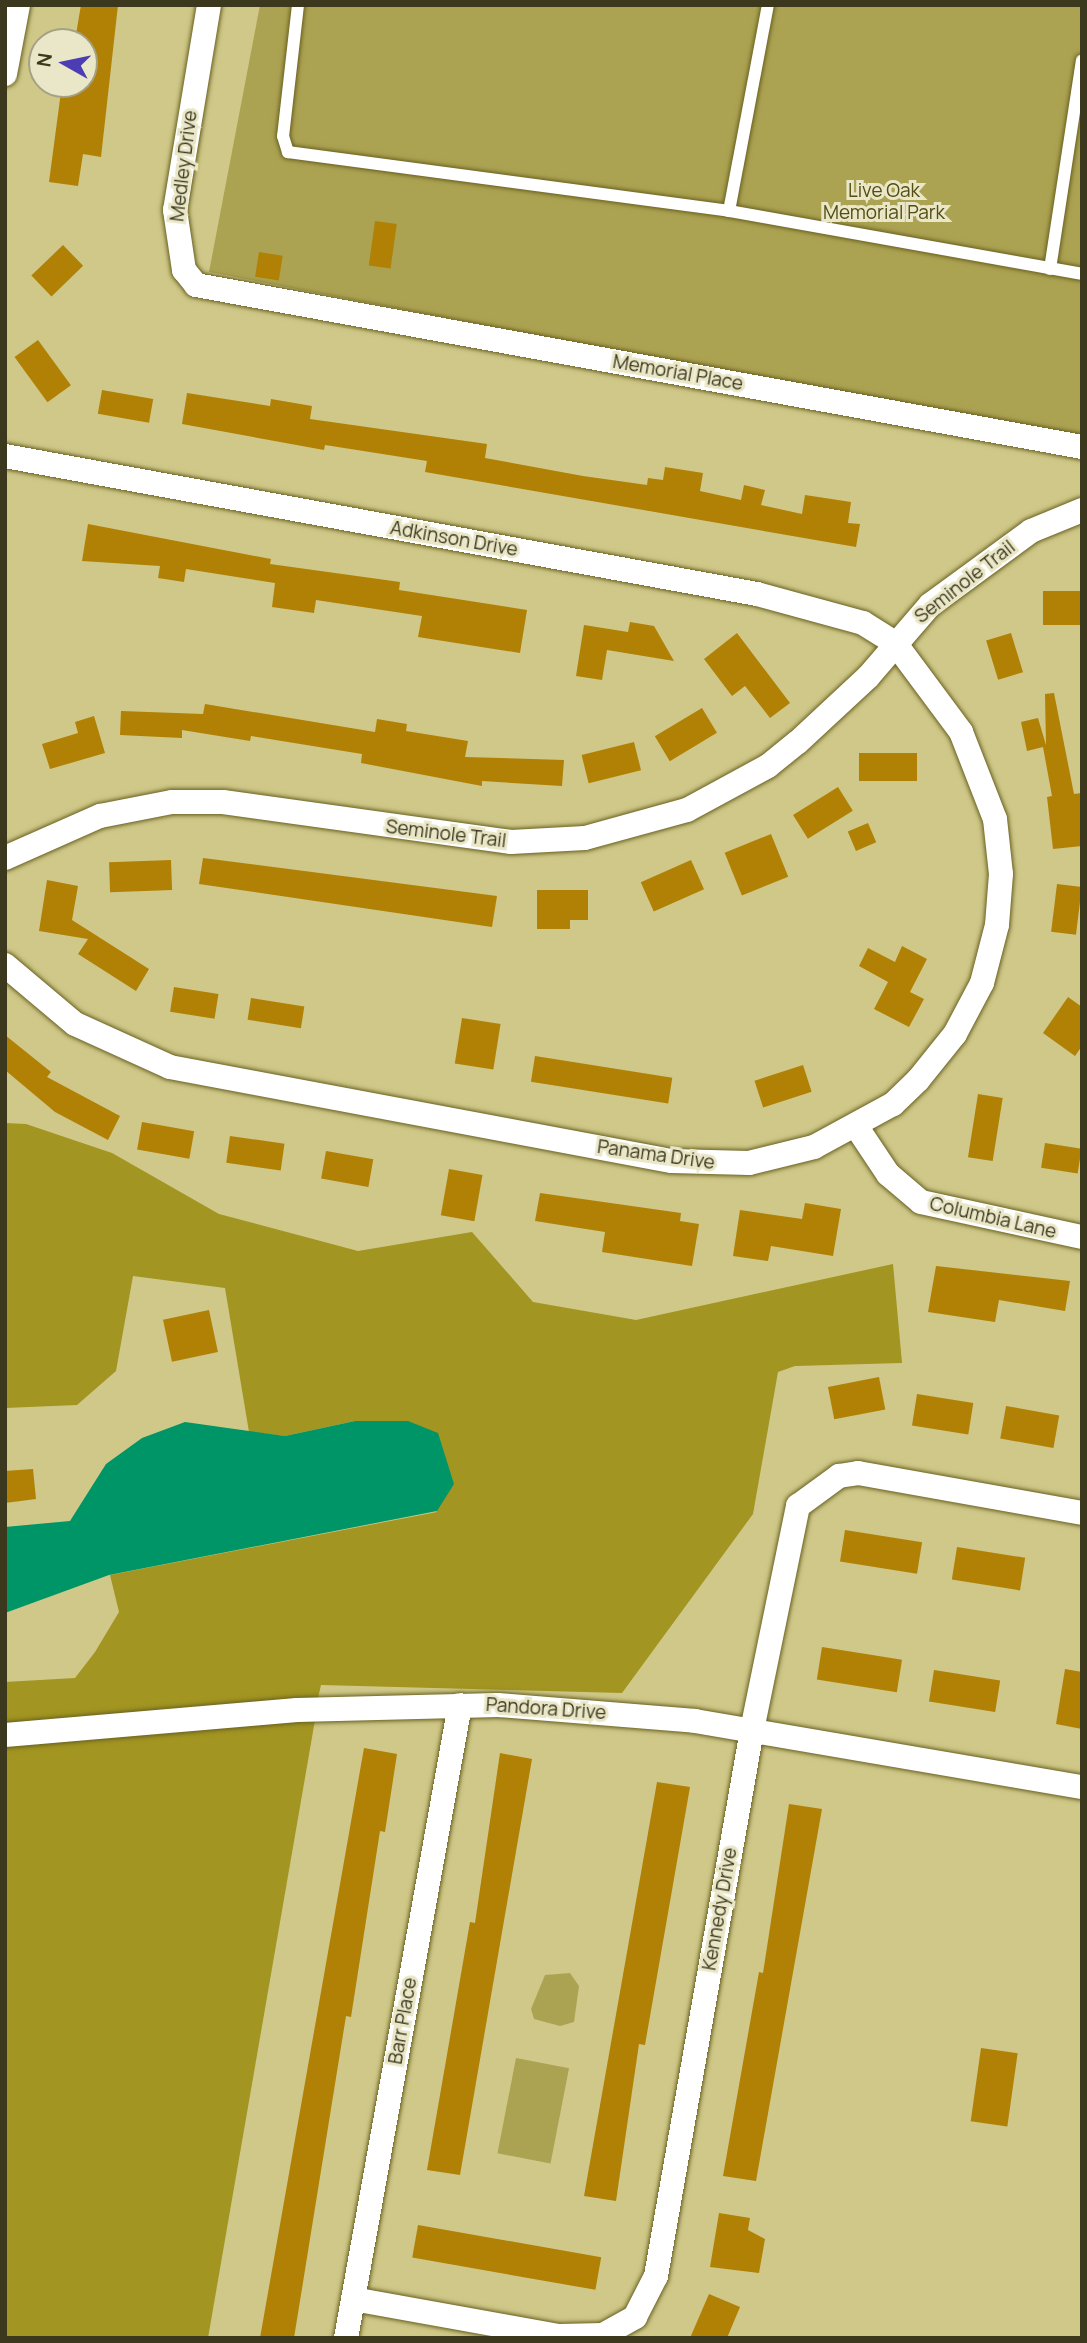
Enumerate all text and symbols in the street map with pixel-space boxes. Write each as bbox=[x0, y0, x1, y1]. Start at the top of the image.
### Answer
north arrow bbox=[28, 28, 98, 98]
text: N bbox=[30, 51, 58, 69]
street label: Medley Drive bbox=[166, 109, 202, 223]
park label: Live Oak Memorial Park bbox=[823, 180, 945, 224]
street label: Memorial Place bbox=[611, 350, 745, 396]
street label: Adkinson Drive bbox=[388, 517, 520, 561]
street label: Seminole Trail bbox=[910, 536, 1020, 628]
street label: Seminole Trail bbox=[384, 815, 508, 853]
street label: Panama Drive bbox=[596, 1135, 716, 1175]
street label: Columbia Lane bbox=[927, 1192, 1059, 1244]
street label: Pandora Drive bbox=[485, 1693, 607, 1725]
street label: Kennedy Drive bbox=[698, 1846, 742, 1972]
street label: Barr Place bbox=[384, 1976, 422, 2066]

